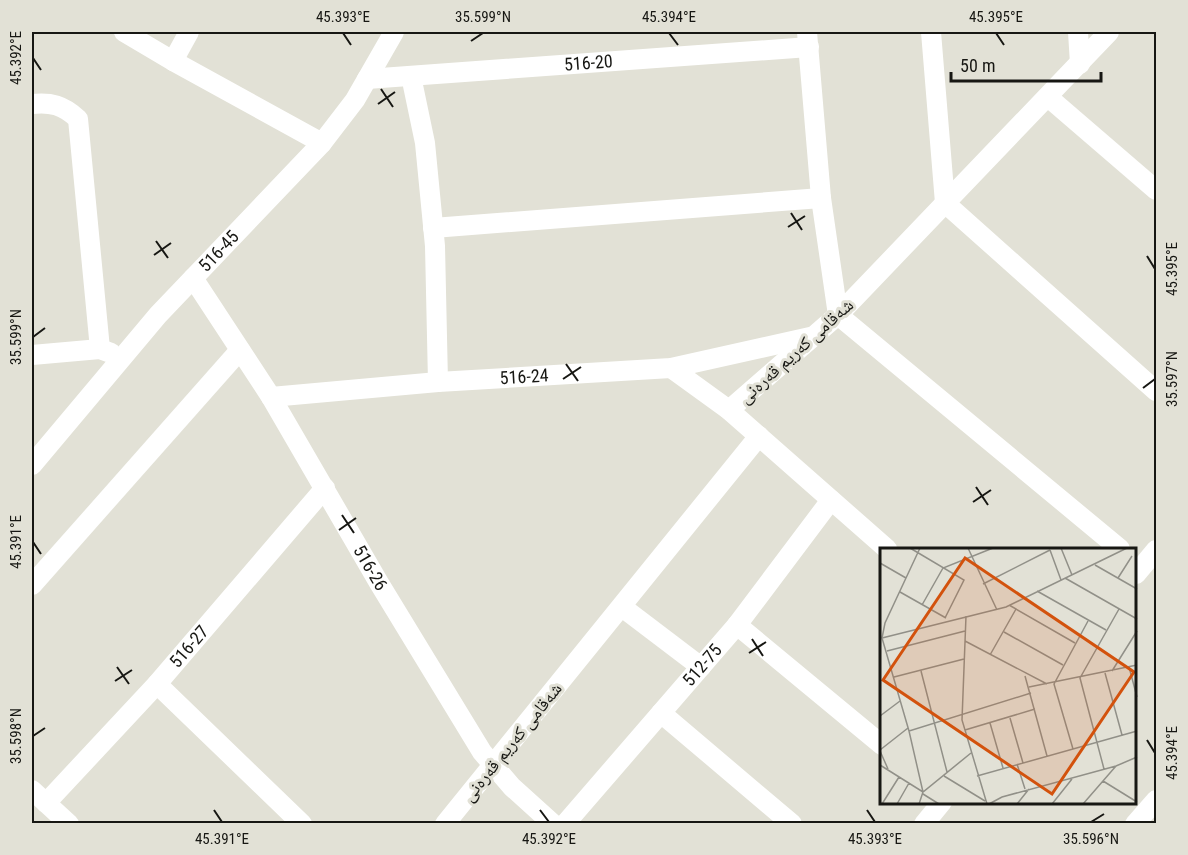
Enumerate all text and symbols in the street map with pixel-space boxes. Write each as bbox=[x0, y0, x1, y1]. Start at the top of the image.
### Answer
text: 45.393°E bbox=[316, 8, 370, 26]
text: 35.599°N bbox=[455, 8, 511, 26]
text: 45.394°E bbox=[642, 8, 696, 26]
text: 45.395°E bbox=[969, 8, 1023, 26]
text: 45.392°E bbox=[7, 31, 25, 85]
scale bar bbox=[951, 45, 1101, 83]
street label: 516-20 bbox=[563, 50, 614, 75]
text: 50 m bbox=[960, 55, 995, 76]
street label: 516-45 bbox=[194, 226, 243, 276]
text: 45.395°E bbox=[1163, 242, 1181, 296]
street label: شەقامی کەریم قەرەنی bbox=[734, 294, 858, 409]
text: 35.599°N bbox=[7, 309, 25, 365]
text: 35.597°N bbox=[1163, 351, 1181, 407]
street label: 516-24 bbox=[499, 364, 549, 388]
text: 45.391°E bbox=[7, 515, 25, 569]
street label: 516-26 bbox=[349, 541, 392, 594]
inset map bbox=[880, 548, 1137, 804]
street label: 516-27 bbox=[165, 621, 213, 672]
street label: 512-75 bbox=[678, 639, 726, 690]
street label: شەقامی کەریم قەرەنی bbox=[457, 678, 567, 806]
text: 35.598°N bbox=[7, 708, 25, 764]
text: 45.394°E bbox=[1163, 726, 1181, 780]
text: 45.391°E bbox=[195, 830, 249, 848]
text: 45.392°E bbox=[522, 830, 576, 848]
text: 45.393°E bbox=[848, 830, 902, 848]
text: 35.596°N bbox=[1063, 830, 1119, 848]

